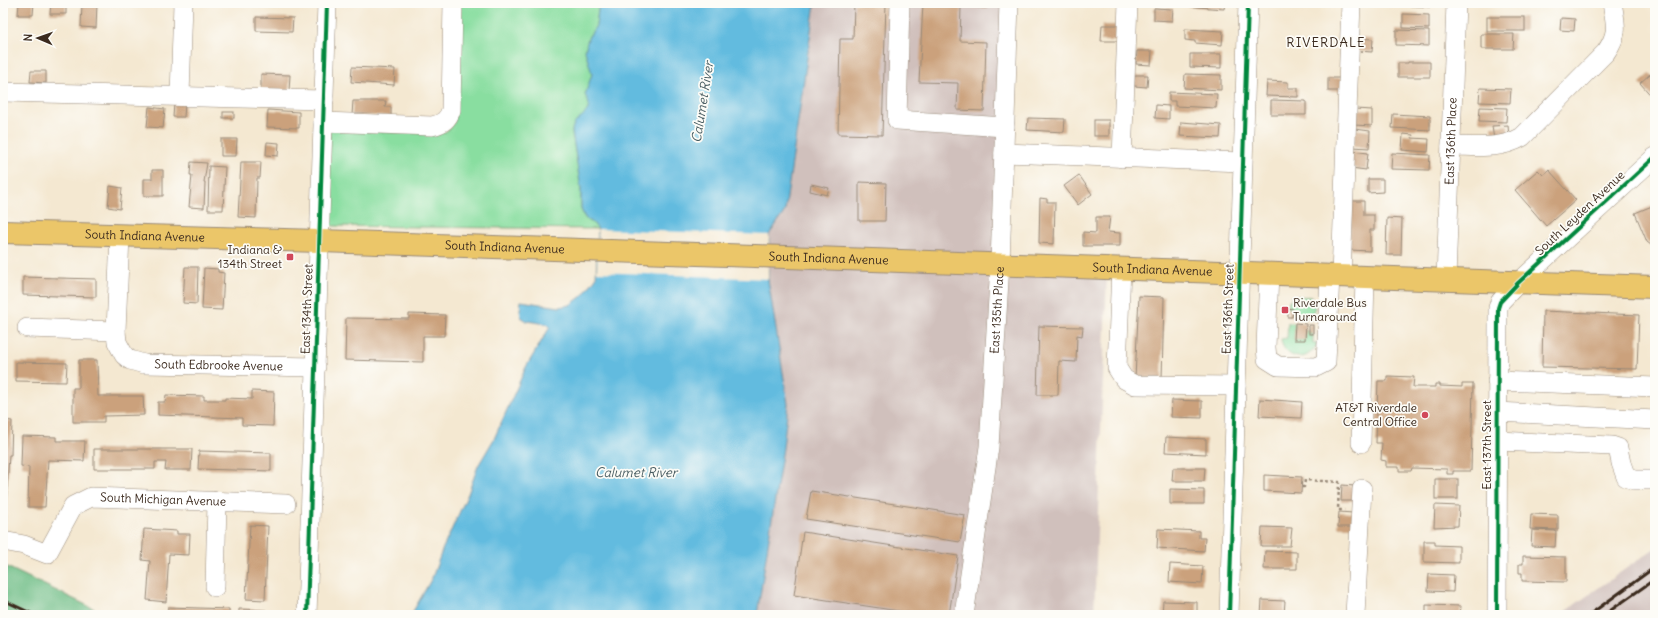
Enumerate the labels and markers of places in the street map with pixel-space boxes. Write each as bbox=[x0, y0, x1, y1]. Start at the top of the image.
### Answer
place label: Indiana & 134th Street bbox=[218, 242, 282, 271]
marker: Indiana & 134th Street bbox=[285, 252, 295, 262]
place label: Riverdale Bus Turnaround bbox=[1293, 295, 1367, 324]
marker: Riverdale Bus Turnaround bbox=[1280, 305, 1290, 315]
place label: AT&T Riverdale Central Office bbox=[1335, 400, 1417, 429]
marker: AT&T Riverdale Central Office bbox=[1420, 410, 1430, 420]

